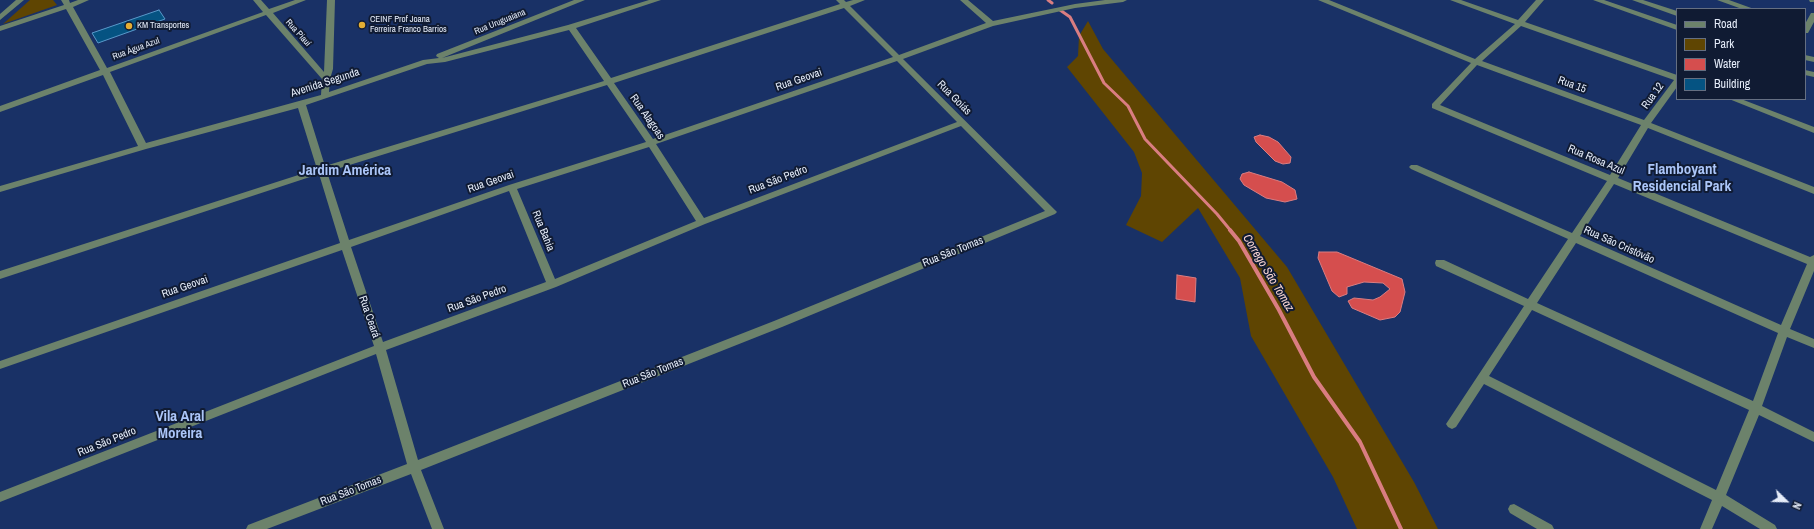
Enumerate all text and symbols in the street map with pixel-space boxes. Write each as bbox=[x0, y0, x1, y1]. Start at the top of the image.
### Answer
street label: Rua Uruguaiana bbox=[473, 7, 527, 37]
legend bbox=[1676, 8, 1806, 100]
place label: CEINF Prof Joana Ferreira Franco Barrios bbox=[370, 15, 447, 36]
text: Road bbox=[1714, 16, 1738, 32]
street label: Rua Piauí bbox=[283, 17, 313, 49]
marker: CEINF Prof Joana Ferreira Franco Barrios bbox=[357, 20, 367, 30]
marker: KM Transportes bbox=[124, 21, 134, 31]
place label: KM Transportes bbox=[137, 21, 189, 31]
street label: Rua Água Azul bbox=[111, 36, 161, 62]
text: Park bbox=[1714, 36, 1734, 52]
text: Water bbox=[1714, 56, 1740, 72]
street label: Avenida Segunda bbox=[289, 66, 361, 100]
street label: Rua Geovai bbox=[774, 66, 824, 94]
street label: Rua 15 bbox=[1556, 74, 1588, 96]
text: Building bbox=[1714, 76, 1750, 92]
street label: Rua Goiás bbox=[934, 78, 974, 118]
street label: Rua 12 bbox=[1639, 80, 1667, 112]
street label: Rua Alagoas bbox=[627, 92, 667, 142]
street label: Rua Rosa Azul bbox=[1566, 142, 1626, 178]
district label: Flamboyant Residencial Park bbox=[1633, 161, 1731, 196]
district label: Jardim América bbox=[299, 162, 391, 180]
street label: Rua São Pedro bbox=[747, 163, 809, 197]
street label: Rua Geovai bbox=[466, 168, 516, 196]
street label: Rua Bahia bbox=[529, 209, 557, 253]
street label: Rua São Cristóvão bbox=[1582, 223, 1656, 267]
water label: Corrego São Tomaz bbox=[1239, 232, 1297, 314]
street label: Rua São Tomas bbox=[921, 234, 985, 270]
street label: Rua Geovai bbox=[160, 273, 210, 301]
street label: Rua São Pedro bbox=[446, 282, 508, 316]
street label: Rua Ceará bbox=[356, 294, 382, 340]
street label: Rua São Tomas bbox=[621, 355, 685, 391]
district label: Vila Aral Moreira bbox=[155, 408, 205, 443]
street label: Rua São Pedro bbox=[76, 424, 138, 460]
street label: Rua São Tomas bbox=[319, 473, 383, 509]
north arrow bbox=[1766, 481, 1806, 521]
text: N bbox=[1789, 500, 1805, 511]

